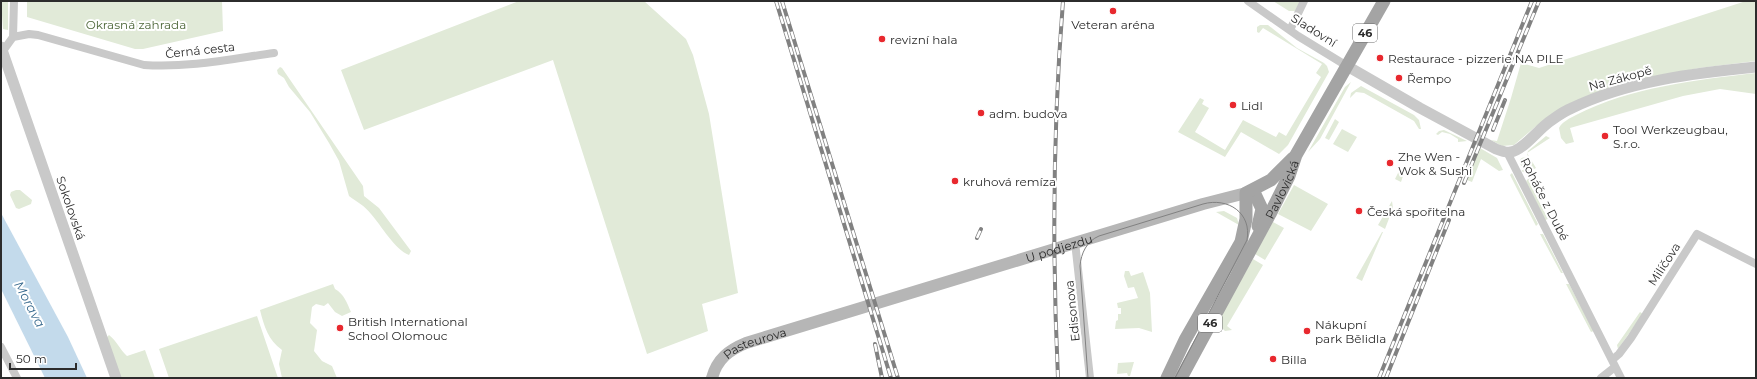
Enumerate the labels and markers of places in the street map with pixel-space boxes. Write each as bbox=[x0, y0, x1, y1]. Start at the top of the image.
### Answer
marker: Veteran aréna bbox=[1108, 6, 1118, 16]
place label: Veteran aréna bbox=[1071, 17, 1155, 32]
place label: revizní hala bbox=[890, 32, 958, 47]
marker: revizní hala bbox=[877, 34, 887, 44]
place label: Restaurace - pizzerie NA PILE bbox=[1388, 51, 1564, 66]
marker: Restaurace - pizzerie NA PILE bbox=[1375, 53, 1385, 63]
place label: Řempo bbox=[1407, 71, 1451, 86]
marker: Řempo bbox=[1394, 73, 1404, 83]
place label: Lidl bbox=[1241, 98, 1263, 113]
marker: Lidl bbox=[1228, 100, 1238, 110]
place label: adm. budova bbox=[989, 106, 1068, 121]
marker: adm. budova bbox=[976, 108, 986, 118]
place label: Tool Werkzeugbau, S.r.o. bbox=[1613, 122, 1728, 151]
marker: Tool Werkzeugbau, S.r.o. bbox=[1600, 131, 1610, 141]
place label: Zhe Wen - Wok & Sushi bbox=[1398, 149, 1472, 178]
marker: Zhe Wen - Wok & Sushi bbox=[1385, 158, 1395, 168]
place label: kruhová remíza bbox=[963, 174, 1056, 189]
marker: kruhová remíza bbox=[950, 176, 960, 186]
place label: Česká spořitelna bbox=[1367, 204, 1465, 219]
marker: Česká spořitelna bbox=[1354, 206, 1364, 216]
place label: British International School Olomouc bbox=[348, 314, 468, 343]
place label: Nákupní park Bělidla bbox=[1315, 317, 1386, 346]
marker: British International School Olomouc bbox=[335, 323, 345, 333]
marker: Nákupní park Bělidla bbox=[1302, 326, 1312, 336]
place label: Billa bbox=[1281, 352, 1307, 367]
marker: Billa bbox=[1268, 354, 1278, 364]

